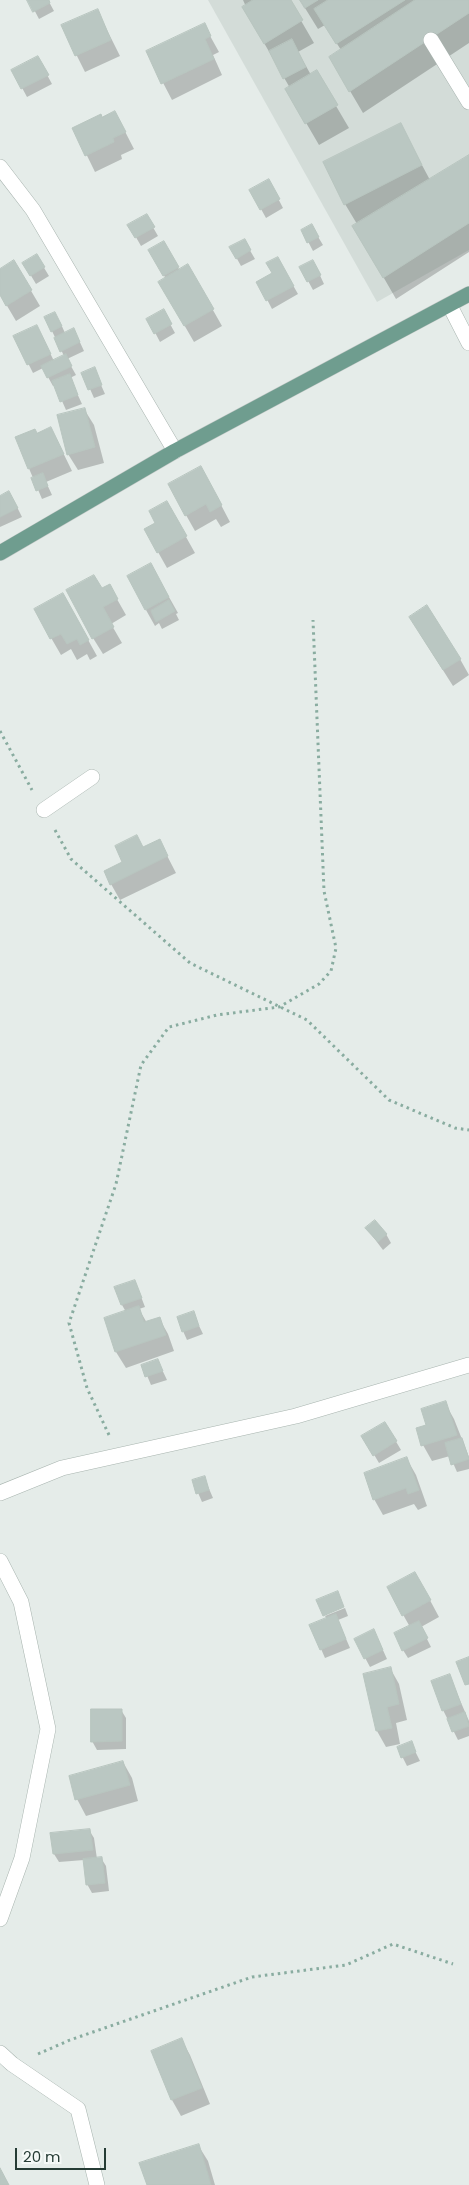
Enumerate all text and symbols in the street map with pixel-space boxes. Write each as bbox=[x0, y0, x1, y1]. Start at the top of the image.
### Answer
scale bar bbox=[18, 2138, 109, 2170]
text: 20 m bbox=[23, 2146, 61, 2167]

